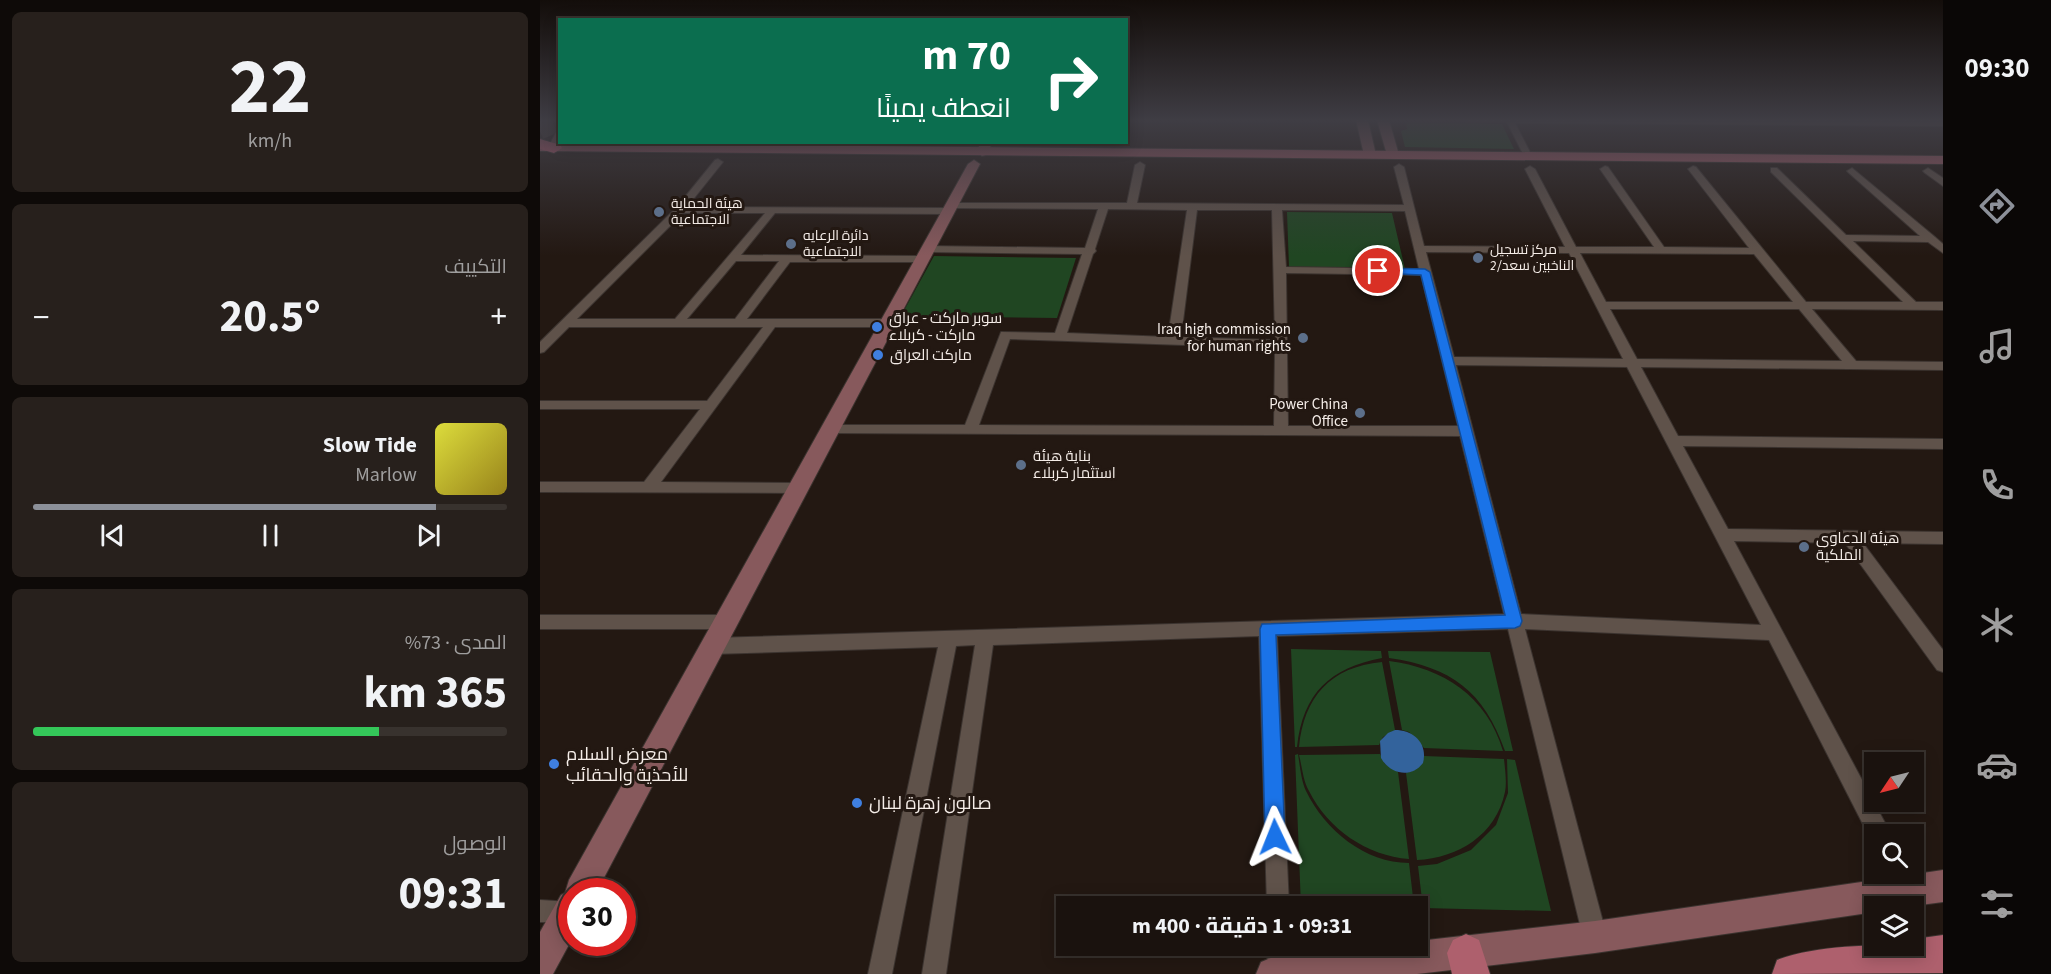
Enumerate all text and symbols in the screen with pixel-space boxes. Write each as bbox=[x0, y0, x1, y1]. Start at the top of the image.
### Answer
text: 70 m bbox=[922, 26, 1011, 86]
text: 22 bbox=[229, 32, 311, 143]
icon: right bbox=[1032, 42, 1110, 120]
text: 09:30 bbox=[1964, 49, 2030, 88]
text: انعطف يمينًا bbox=[876, 89, 1011, 128]
text: km/h bbox=[248, 127, 292, 155]
icon: directions bbox=[1976, 185, 2018, 227]
place label: هيئة الحماية الاجتماعية bbox=[671, 194, 743, 230]
marker: هيئة الحماية الاجتماعية bbox=[652, 205, 666, 219]
place label: دائرة الرعايه الاجتماعية bbox=[803, 226, 869, 262]
marker: دائرة الرعايه الاجتماعية bbox=[784, 237, 798, 251]
place label: مركز تسجيل الناخبين سعد/2 bbox=[1490, 240, 1574, 276]
pin bbox=[1352, 245, 1403, 296]
marker: مركز تسجيل الناخبين سعد/2 bbox=[1471, 251, 1485, 265]
text: التكييف bbox=[444, 253, 507, 281]
icon: arrive bbox=[1361, 254, 1394, 287]
text: 20.5° bbox=[219, 285, 321, 349]
text: − bbox=[33, 294, 49, 341]
text: + bbox=[491, 294, 507, 341]
place label: سوبر ماركت - عراق ماركت - كربلاء bbox=[889, 308, 1002, 346]
place label: Iraq high commission for human rights bbox=[1157, 319, 1291, 357]
marker: سوبر ماركت - عراق ماركت - كربلاء bbox=[870, 320, 884, 334]
icon: music bbox=[1976, 325, 2018, 367]
marker: Iraq high commission for human rights bbox=[1296, 331, 1310, 345]
place label: ماركت العراق bbox=[890, 345, 972, 366]
marker: ماركت العراق bbox=[871, 348, 885, 362]
place label: Power China Office bbox=[1269, 394, 1348, 432]
marker: Power China Office bbox=[1353, 406, 1367, 420]
text: Slow Tide bbox=[323, 429, 417, 461]
place label: بناية هيئة استثمار كربلاء bbox=[1033, 446, 1116, 484]
marker: بناية هيئة استثمار كربلاء bbox=[1014, 458, 1028, 472]
text: Marlow bbox=[355, 461, 417, 489]
icon: phone bbox=[1976, 464, 2018, 506]
icon: previous bbox=[96, 519, 129, 552]
icon: pause bbox=[254, 519, 287, 552]
icon: next bbox=[412, 519, 445, 552]
place label: هيئة الدعاوى الملكية bbox=[1816, 528, 1900, 566]
marker: هيئة الدعاوى الملكية bbox=[1797, 540, 1811, 554]
icon: climate bbox=[1976, 604, 2018, 646]
text: المدى · 73% bbox=[405, 629, 507, 657]
text: 365 km bbox=[363, 661, 507, 725]
place label: معرض السلام للأحذية والحقائب bbox=[566, 742, 688, 788]
icon: car bbox=[1976, 744, 2018, 786]
north arrow bbox=[1864, 752, 1924, 812]
map controls bbox=[1864, 752, 1924, 956]
marker: معرض السلام للأحذية والحقائب bbox=[547, 757, 561, 771]
place label: صالون زهرة لبنان bbox=[869, 791, 991, 816]
marker: صالون زهرة لبنان bbox=[850, 796, 864, 810]
position arrow bbox=[1243, 805, 1307, 869]
button: search bbox=[1864, 824, 1924, 884]
text: الوصول bbox=[443, 830, 507, 858]
text: 09:31 bbox=[398, 862, 507, 926]
speed limit sign: 30 bbox=[558, 878, 636, 956]
icon: filters bbox=[1976, 883, 2018, 925]
button: layers bbox=[1864, 896, 1924, 956]
text: 09:31 · 1 دقيقة · 400 m bbox=[1132, 910, 1352, 942]

